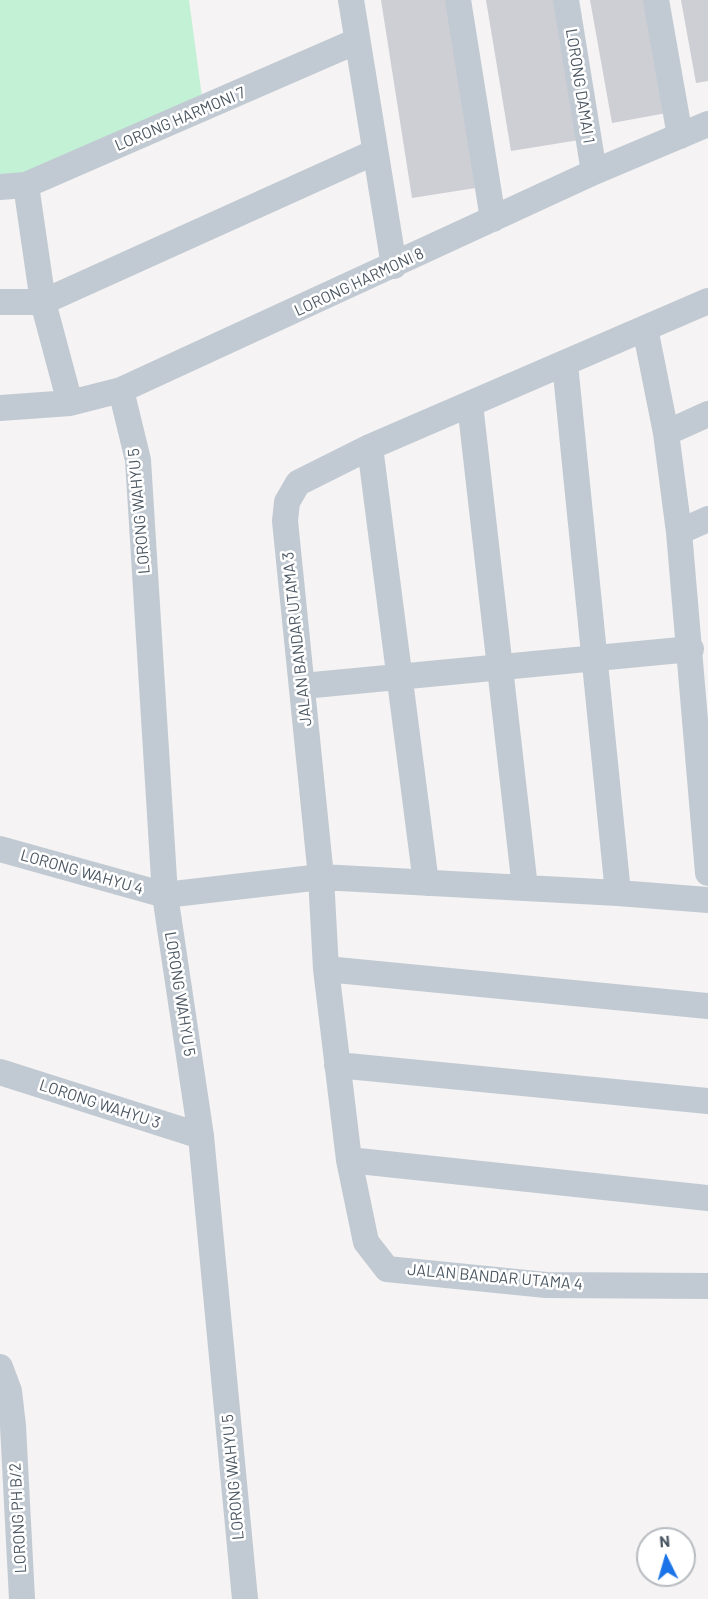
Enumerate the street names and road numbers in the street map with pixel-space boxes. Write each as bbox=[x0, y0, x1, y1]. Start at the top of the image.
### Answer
street label: LORONG DAMAI 1 bbox=[561, 27, 599, 145]
street label: LORONG HARMONI 7 bbox=[112, 83, 248, 155]
street label: LORONG HARMONI 8 bbox=[291, 244, 427, 320]
street label: LORONG WAHYU 5 bbox=[124, 447, 154, 575]
street label: JALAN BANDAR UTAMA 3 bbox=[278, 551, 316, 727]
street label: LORONG WAHYU 4 bbox=[18, 845, 146, 899]
street label: LORONG WAHYU 5 bbox=[161, 930, 199, 1058]
street label: LORONG WAHYU 3 bbox=[37, 1075, 163, 1133]
street label: JALAN BANDAR UTAMA 4 bbox=[407, 1260, 583, 1294]
street label: LORONG WAHYU 5 bbox=[218, 1413, 248, 1541]
street label: LORONG PH B/2 bbox=[6, 1462, 30, 1574]

